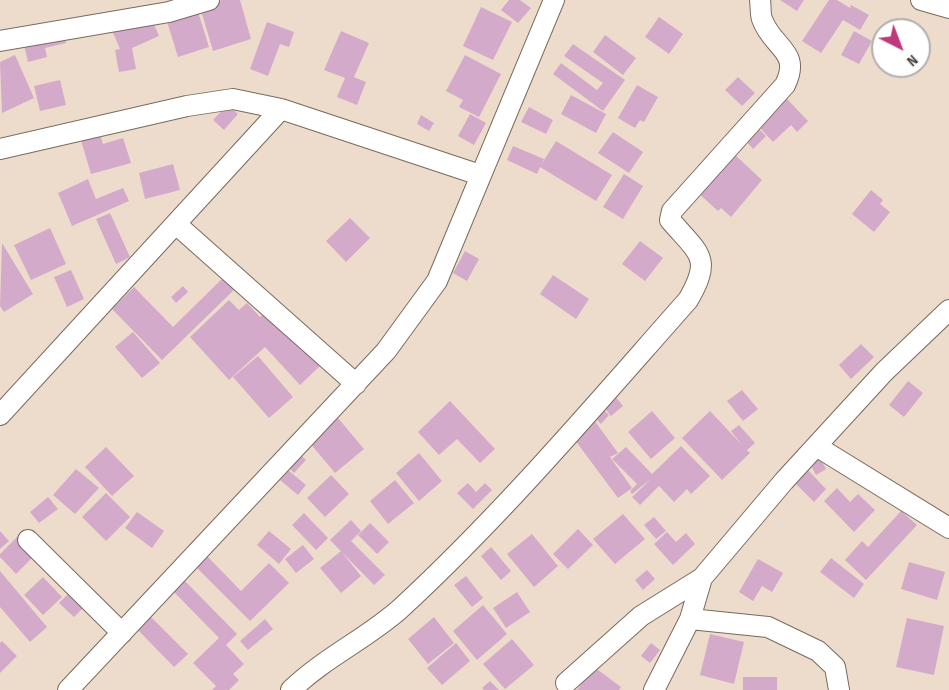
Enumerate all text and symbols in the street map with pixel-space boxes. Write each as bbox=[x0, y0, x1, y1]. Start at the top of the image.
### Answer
north arrow bbox=[871, 18, 931, 78]
text: N bbox=[903, 50, 922, 70]

